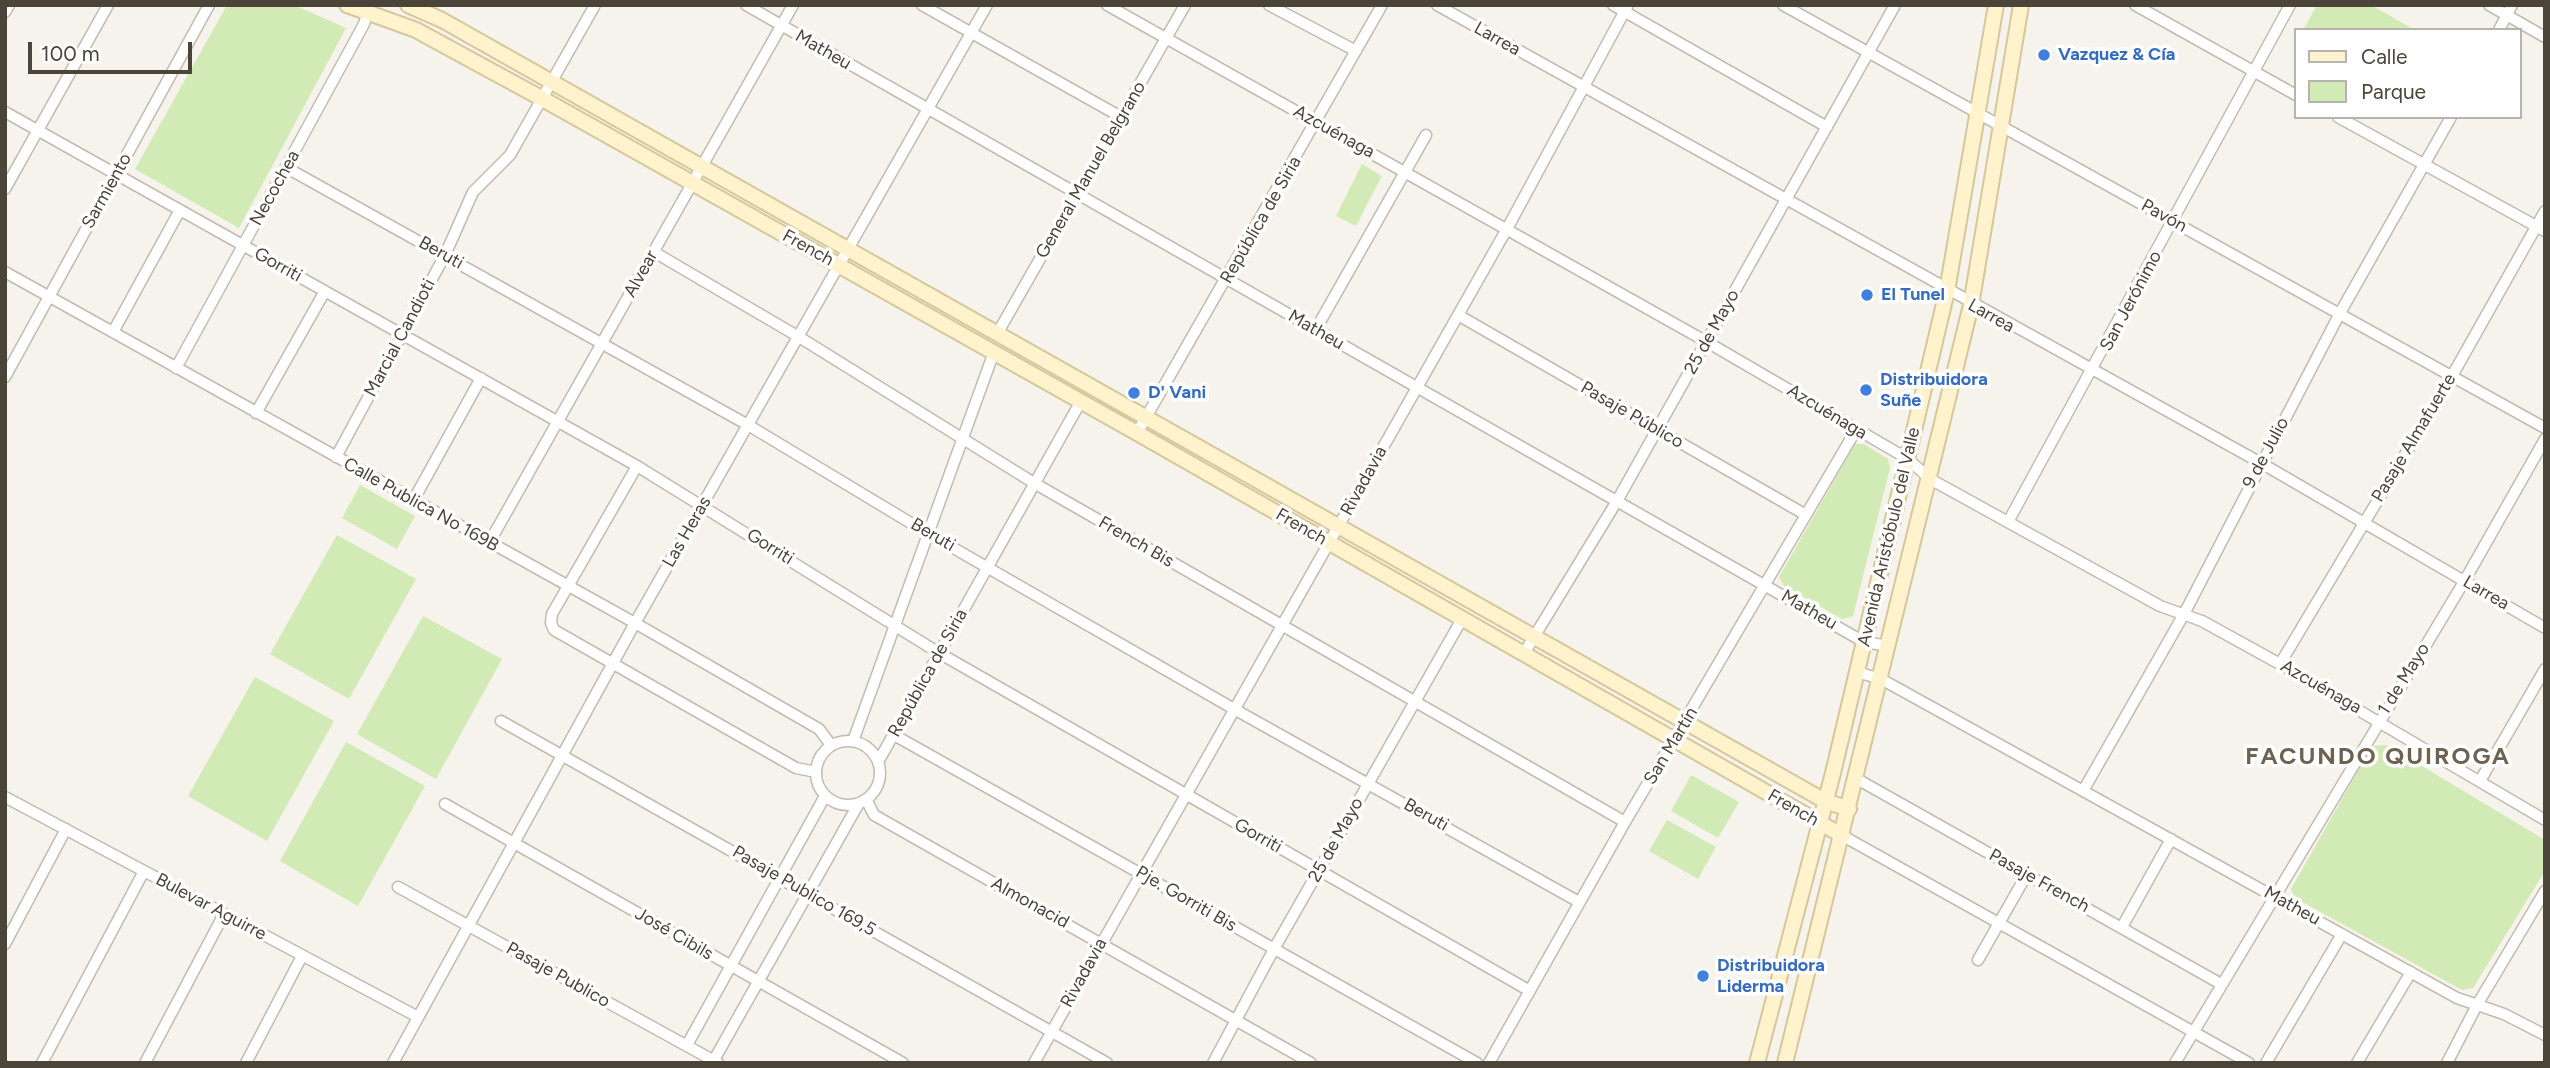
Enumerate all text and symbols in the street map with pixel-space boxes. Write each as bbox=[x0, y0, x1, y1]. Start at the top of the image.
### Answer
street label: Larrea bbox=[1470, 18, 1524, 60]
street label: Matheu bbox=[791, 25, 855, 75]
scale bar bbox=[32, 28, 196, 72]
legend bbox=[2294, 28, 2522, 119]
text: 100 m bbox=[41, 41, 100, 66]
place label: Vazquez & Cía bbox=[2058, 44, 2175, 66]
text: Calle bbox=[2361, 44, 2408, 69]
marker: Vazquez & Cía bbox=[2036, 47, 2052, 63]
street label: General Manuel Belgrano bbox=[1031, 78, 1151, 262]
text: Parque bbox=[2361, 79, 2426, 104]
street label: Azcuénaga bbox=[1290, 101, 1378, 163]
street label: Necochea bbox=[246, 147, 304, 229]
street label: Sarmiento bbox=[77, 150, 137, 232]
street label: República de Siria bbox=[1216, 153, 1306, 287]
street label: Pavón bbox=[2137, 195, 2191, 237]
street label: French bbox=[779, 225, 837, 271]
street label: Beruti bbox=[415, 232, 467, 274]
street label: Gorriti bbox=[250, 243, 306, 287]
street label: Alvear bbox=[619, 247, 663, 301]
street label: San Jerónimo bbox=[2096, 247, 2166, 355]
street label: Marcial Candioti bbox=[360, 275, 440, 401]
place label: El Tunel bbox=[1881, 284, 1945, 306]
street label: 25 de Mayo bbox=[1680, 286, 1744, 378]
marker: El Tunel bbox=[1859, 287, 1875, 303]
street label: Larrea bbox=[1964, 295, 2018, 337]
street label: Matheu bbox=[1284, 305, 1348, 355]
place label: Distribuidora Suñe bbox=[1880, 369, 1988, 412]
street label: Pasaje Almafuerte bbox=[2367, 370, 2461, 506]
street label: Pasaje Público bbox=[1577, 377, 1687, 453]
street label: Azcuénaga bbox=[1783, 380, 1871, 444]
place label: D' Vani bbox=[1148, 382, 1206, 404]
marker: Distribuidora Suñe bbox=[1858, 382, 1874, 398]
marker: D' Vani bbox=[1126, 385, 1142, 401]
street label: 9 de Julio bbox=[2238, 414, 2294, 492]
street label: Avenida Aristóbulo del Valle bbox=[1853, 425, 1925, 649]
street label: Rivadavia bbox=[1336, 442, 1392, 520]
street label: Calle Publica No 169B bbox=[339, 453, 503, 557]
street label: Las Heras bbox=[658, 493, 716, 571]
street label: French bbox=[1272, 504, 1330, 550]
street label: French Bis bbox=[1095, 512, 1177, 572]
street label: Beruti bbox=[907, 514, 959, 556]
street label: Gorriti bbox=[742, 524, 798, 570]
street label: Larrea bbox=[2459, 571, 2513, 615]
street label: Matheu bbox=[1777, 585, 1841, 635]
street label: República de Siria bbox=[884, 605, 972, 741]
street label: 1 de Mayo bbox=[2373, 639, 2435, 719]
street label: Azcuénaga bbox=[2277, 655, 2365, 719]
street label: San Martín bbox=[1640, 703, 1702, 789]
district label: FACUNDO QUIROGA bbox=[2247, 743, 2509, 771]
street label: French bbox=[1764, 785, 1822, 831]
street label: 25 de Mayo bbox=[1304, 794, 1368, 886]
street label: Beruti bbox=[1400, 794, 1452, 836]
street label: Gorriti bbox=[1230, 814, 1286, 858]
street label: Pasaje Publico 169,5 bbox=[728, 841, 880, 941]
street label: Pasaje French bbox=[1985, 845, 2093, 917]
street label: Pje. Gorriti Bis bbox=[1132, 861, 1240, 937]
street label: Bulevar Aguirre bbox=[152, 869, 270, 945]
street label: Almonacid bbox=[987, 873, 1073, 933]
street label: Matheu bbox=[2260, 882, 2324, 930]
street label: José Cibils bbox=[631, 903, 717, 965]
street label: Rivadavia bbox=[1056, 934, 1112, 1012]
street label: Pasaje Publico bbox=[502, 938, 614, 1012]
place label: Distribuidora Liderma bbox=[1717, 955, 1825, 998]
marker: Distribuidora Liderma bbox=[1695, 968, 1711, 984]

